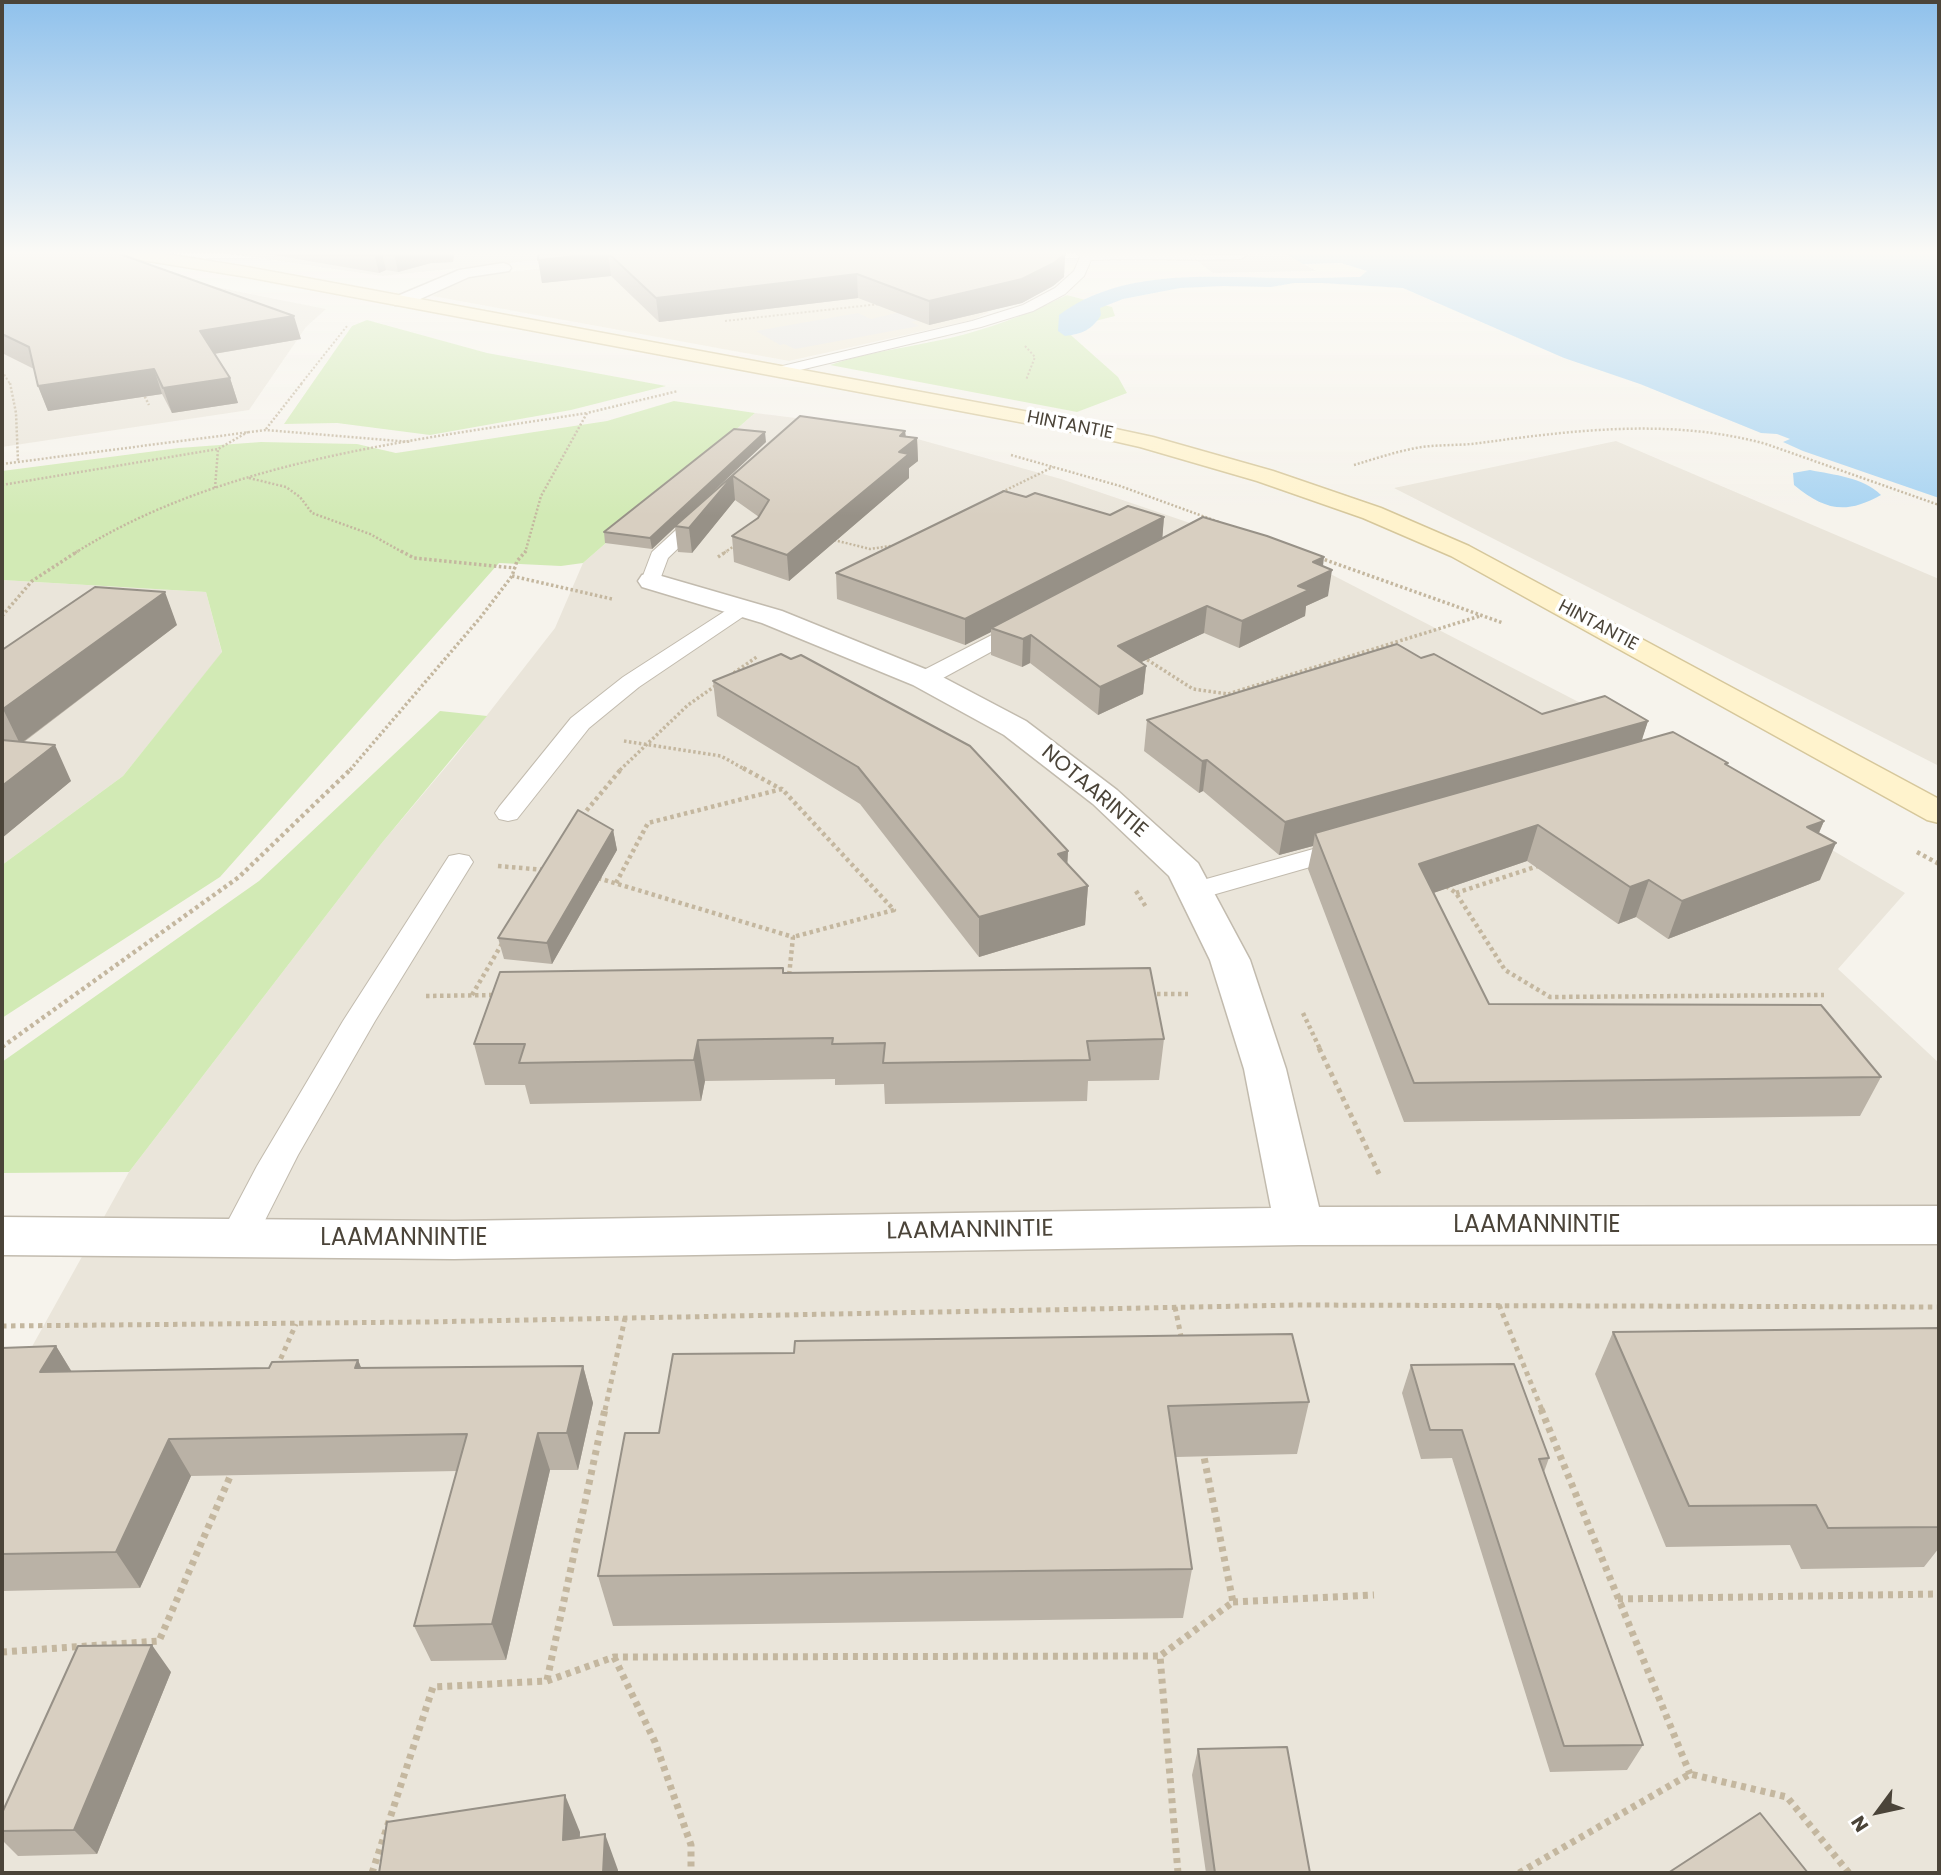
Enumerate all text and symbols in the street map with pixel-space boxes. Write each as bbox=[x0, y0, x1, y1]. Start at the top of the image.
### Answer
street label: HINTANTIE bbox=[1025, 407, 1115, 445]
street label: HINTANTIE bbox=[1554, 596, 1642, 656]
street label: NOTAARINTIE bbox=[1036, 740, 1152, 844]
street label: LAAMANNINTIE bbox=[1453, 1212, 1621, 1240]
street label: LAAMANNINTIE bbox=[886, 1215, 1054, 1247]
street label: LAAMANNINTIE bbox=[320, 1225, 488, 1253]
north arrow bbox=[1843, 1777, 1913, 1847]
text: N bbox=[1845, 1810, 1875, 1837]

